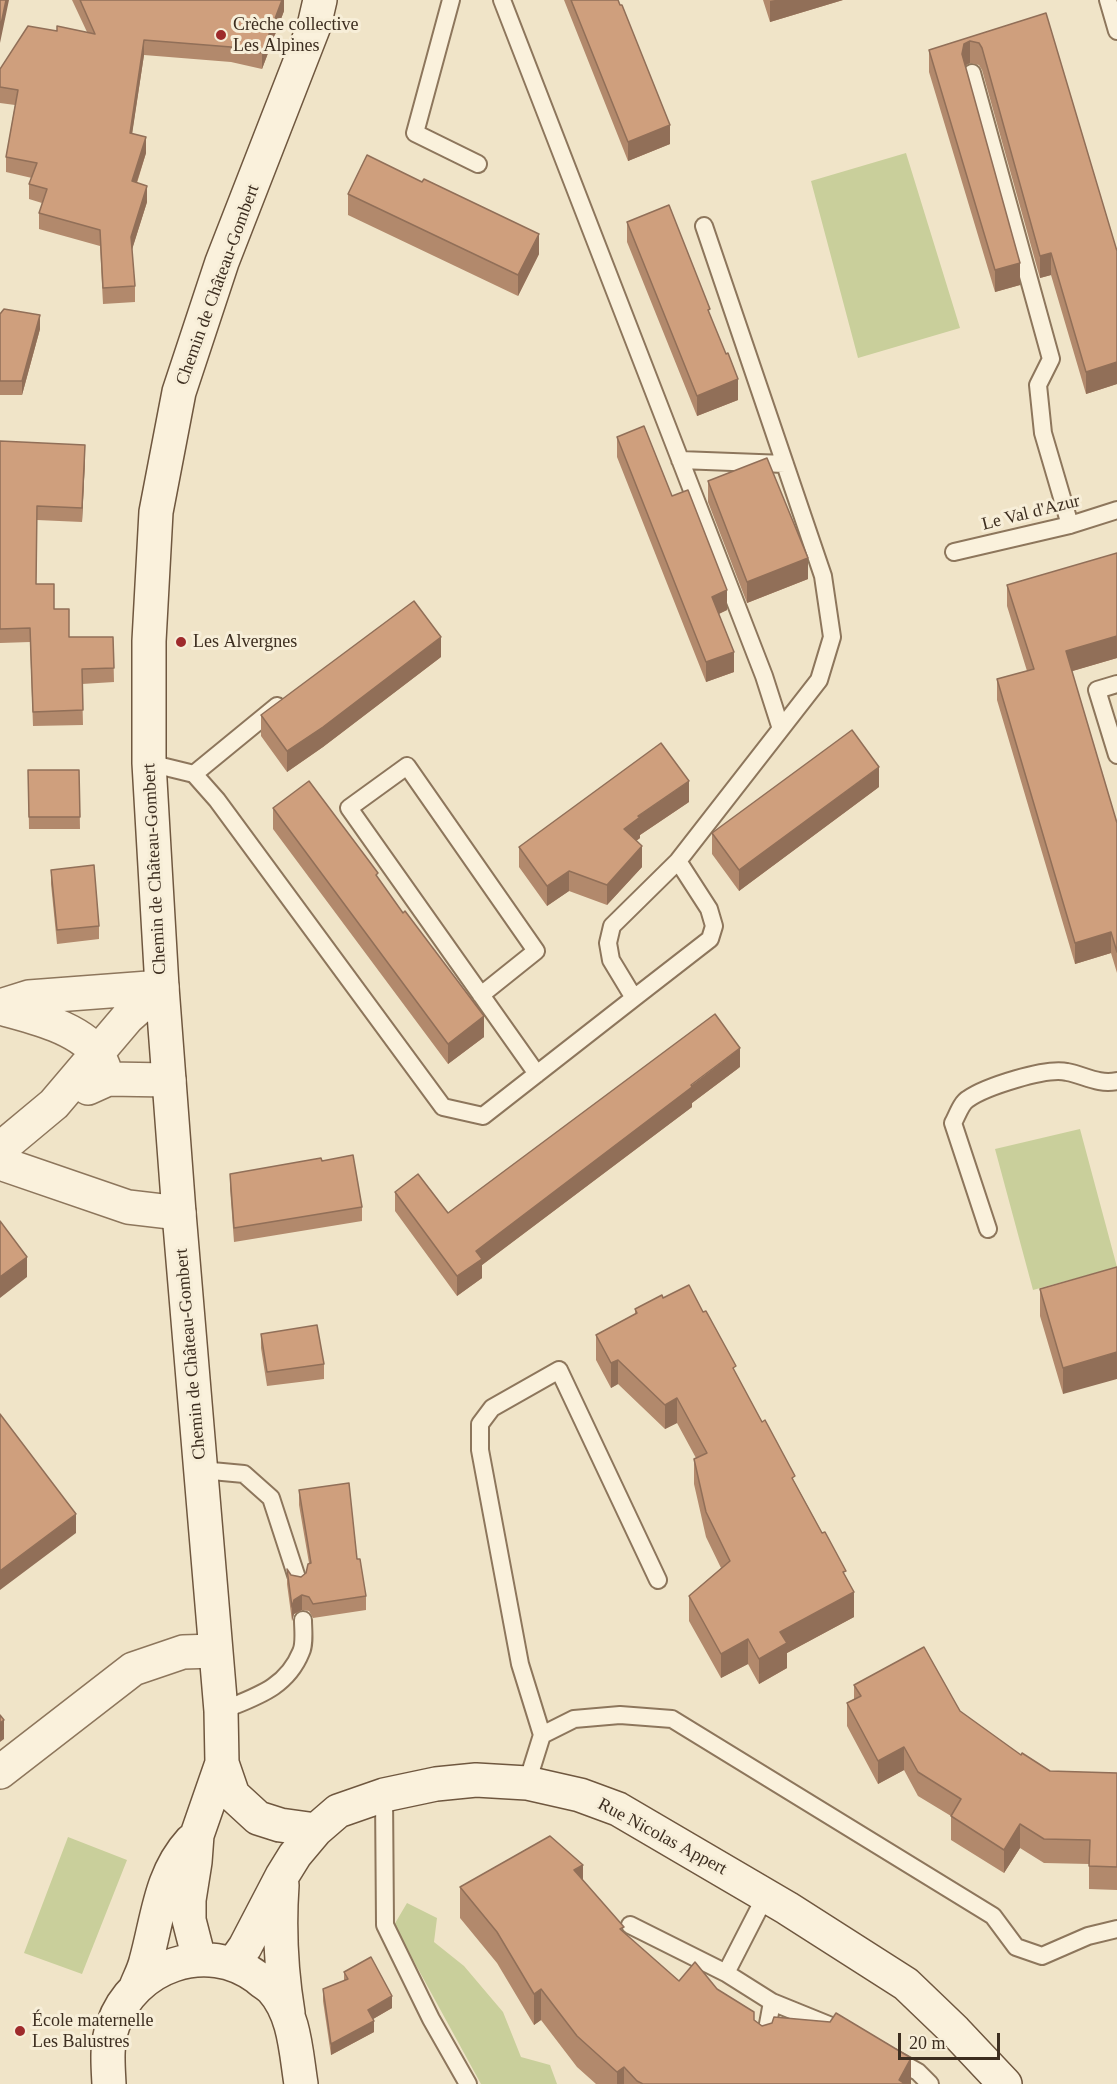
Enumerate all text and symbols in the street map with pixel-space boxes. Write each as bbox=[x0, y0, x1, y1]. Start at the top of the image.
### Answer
place label: Crèche collective Les Alpines bbox=[233, 14, 358, 57]
marker: Crèche collective Les Alpines bbox=[214, 28, 228, 42]
street label: Chemin de Château-Gombert bbox=[172, 182, 264, 388]
street label: Le Val d'Azur bbox=[980, 490, 1082, 536]
place label: Les Alvergnes bbox=[193, 631, 297, 653]
marker: Les Alvergnes bbox=[174, 635, 188, 649]
street label: Chemin de Château-Gombert bbox=[139, 763, 171, 975]
street label: Chemin de Château-Gombert bbox=[171, 1247, 211, 1461]
street label: Rue Nicolas Appert bbox=[594, 1794, 730, 1880]
place label: École maternelle Les Balustres bbox=[32, 2010, 153, 2052]
scale bar bbox=[901, 2021, 1003, 2059]
marker: École maternelle Les Balustres bbox=[13, 2024, 27, 2038]
text: 20 m bbox=[909, 2033, 946, 2053]

